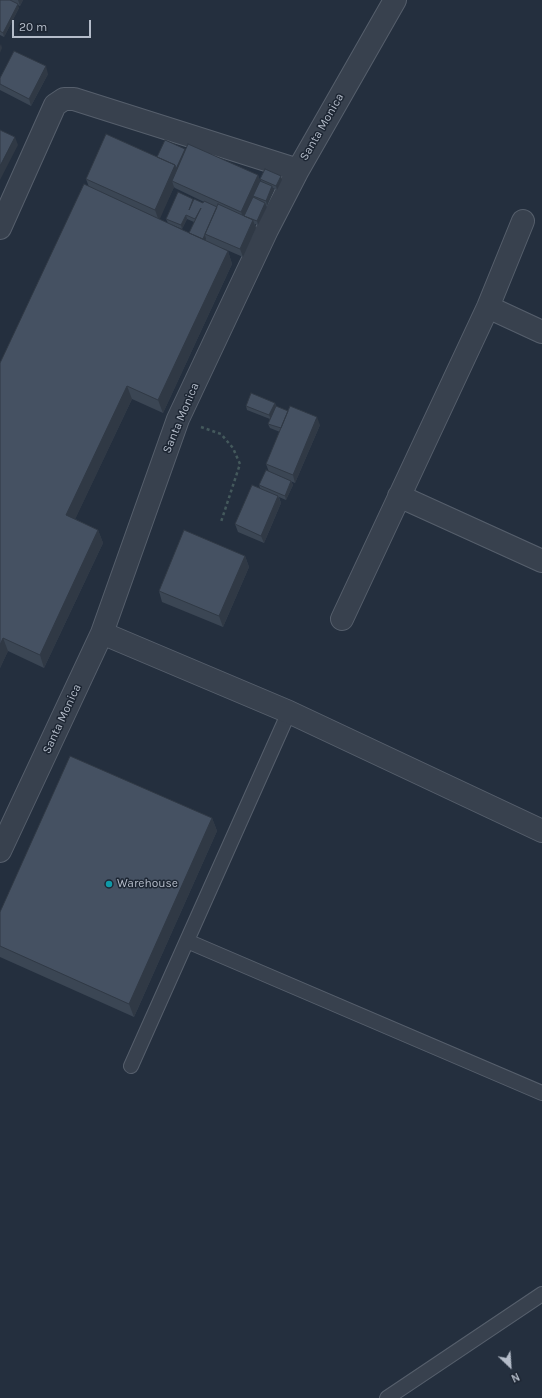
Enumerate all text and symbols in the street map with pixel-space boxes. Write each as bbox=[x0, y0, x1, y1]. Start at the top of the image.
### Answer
scale bar bbox=[14, 12, 93, 38]
text: 20 m bbox=[19, 20, 47, 34]
street label: Santa Monica bbox=[297, 91, 347, 163]
street label: Santa Monica bbox=[160, 380, 202, 456]
street label: Santa Monica bbox=[40, 682, 84, 756]
place label: Warehouse bbox=[117, 877, 178, 891]
marker: Warehouse bbox=[104, 879, 114, 889]
north arrow bbox=[490, 1346, 530, 1386]
text: N bbox=[509, 1370, 522, 1385]

